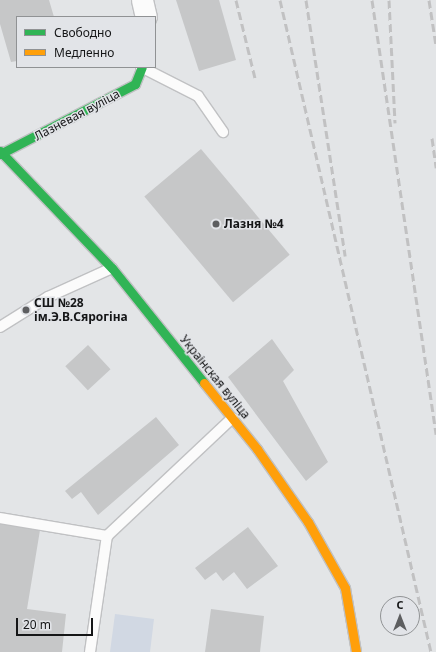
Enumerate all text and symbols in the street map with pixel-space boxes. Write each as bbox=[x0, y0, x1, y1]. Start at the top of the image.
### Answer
legend bbox=[16, 16, 156, 68]
text: Свободно bbox=[54, 24, 112, 41]
text: Медленно bbox=[54, 44, 114, 61]
street label: Лазневая вуліца bbox=[32, 86, 122, 144]
place label: Лазня №4 bbox=[224, 217, 284, 231]
marker: Лазня №4 bbox=[211, 219, 221, 229]
place label: СШ №28 ім.Э.В.Сярогіна bbox=[34, 296, 128, 324]
marker: СШ №28 ім.Э.В.Сярогіна bbox=[21, 305, 31, 315]
street label: Украінская вуліца bbox=[177, 332, 253, 422]
north arrow bbox=[380, 596, 420, 636]
text: С bbox=[396, 597, 404, 612]
scale bar bbox=[18, 610, 95, 636]
text: 20 m bbox=[23, 616, 51, 633]

